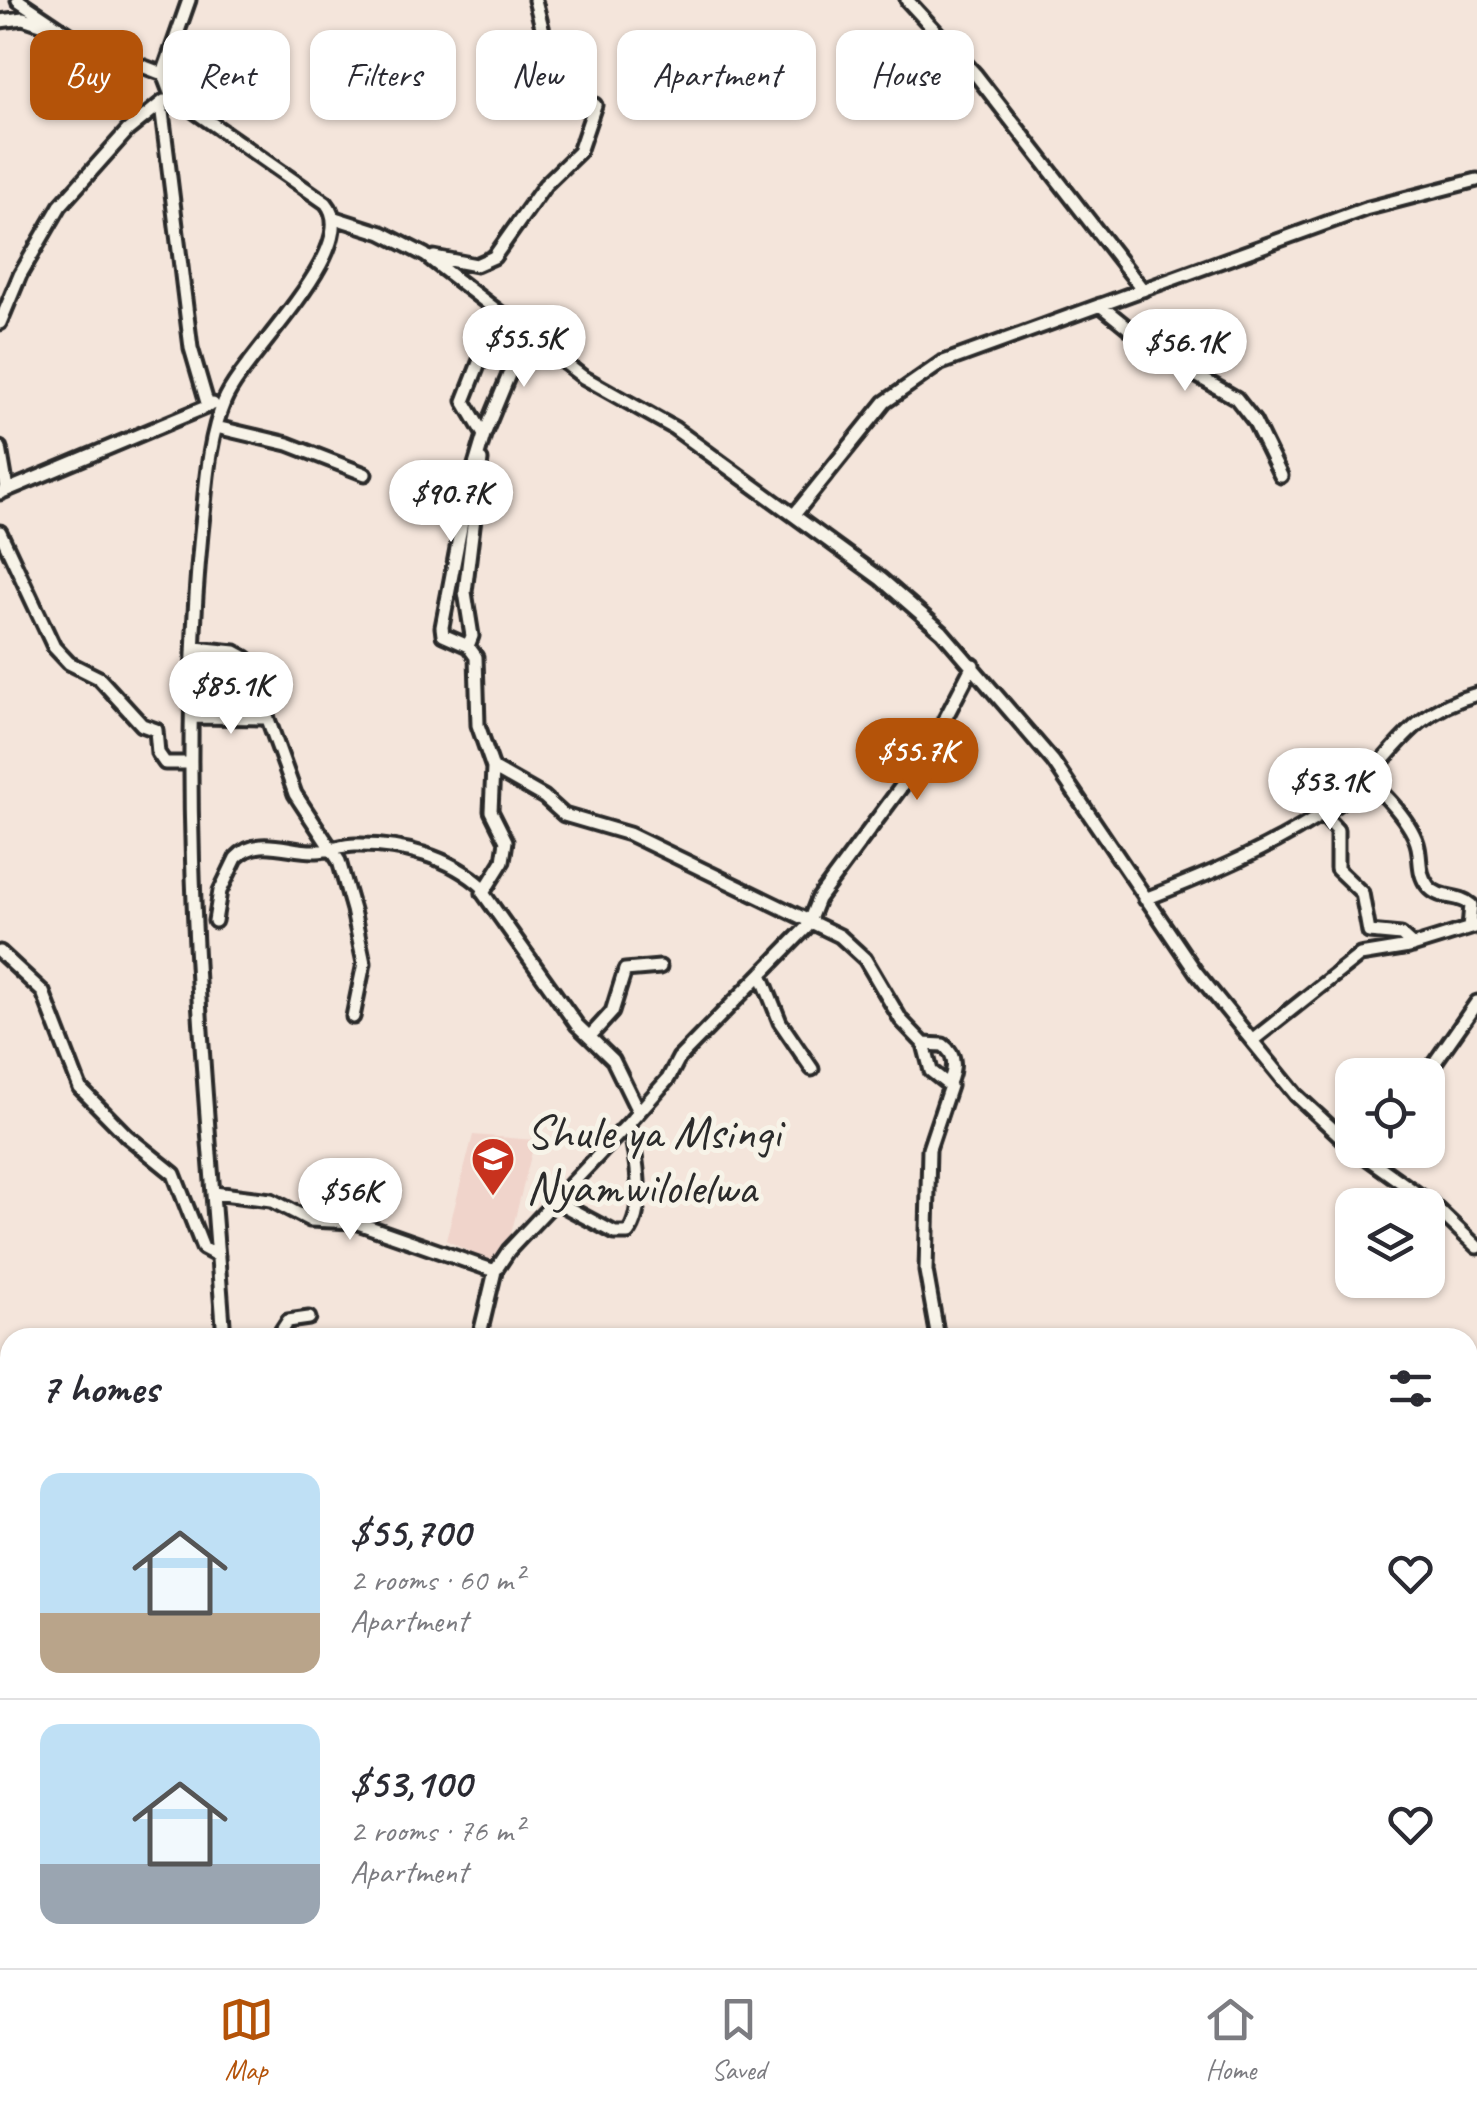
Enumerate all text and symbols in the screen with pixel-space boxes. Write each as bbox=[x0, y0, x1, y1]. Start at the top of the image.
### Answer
chip: Buy bbox=[30, 30, 143, 120]
chip: Rent bbox=[163, 30, 290, 120]
chip: Filters bbox=[310, 30, 456, 120]
chip: New bbox=[476, 30, 597, 120]
chip: Apartment bbox=[617, 30, 816, 120]
chip: House bbox=[836, 30, 974, 120]
pin: $55.5K bbox=[443, 305, 605, 390]
pin: $56.1K bbox=[1104, 309, 1266, 394]
text: $55.5K bbox=[485, 317, 563, 358]
text: $56.1K bbox=[1145, 321, 1225, 362]
pin: $90.7K bbox=[370, 460, 532, 545]
text: $90.7K bbox=[411, 472, 491, 513]
pin: $85.1K bbox=[150, 652, 312, 737]
text: $85.1K bbox=[191, 664, 271, 705]
pin: $55.7K bbox=[836, 718, 998, 803]
text: $55.7K bbox=[877, 730, 957, 771]
pin: $53.1K bbox=[1249, 748, 1411, 833]
text: $53.1K bbox=[1290, 760, 1370, 801]
map controls bbox=[1335, 1058, 1445, 1298]
button: locate bbox=[1335, 1058, 1445, 1168]
place label: Shule ya Msingi Nyamwilolelwa bbox=[526, 1102, 786, 1217]
school or university icon: Shule ya Msingi Nyamwilolelwa bbox=[470, 1136, 516, 1197]
pin: $56K bbox=[291, 1158, 409, 1243]
text: $56K bbox=[320, 1170, 380, 1211]
button: layers bbox=[1335, 1188, 1445, 1298]
icon: filters bbox=[1383, 1361, 1438, 1416]
text: 7 homes bbox=[40, 1362, 158, 1415]
text: $55,700 bbox=[350, 1506, 470, 1559]
icon: home bbox=[120, 1513, 240, 1633]
icon: heart bbox=[1383, 1546, 1438, 1601]
text: 2 rooms · 60 m² bbox=[350, 1559, 523, 1600]
text: Apartment bbox=[350, 1600, 468, 1641]
text: $53,100 bbox=[350, 1757, 471, 1810]
icon: home bbox=[120, 1764, 240, 1884]
icon: heart bbox=[1383, 1797, 1438, 1852]
text: 2 rooms · 76 m² bbox=[350, 1810, 523, 1851]
text: Apartment bbox=[350, 1851, 468, 1892]
tab: Map bbox=[219, 1992, 274, 2087]
tab: Saved bbox=[711, 1992, 766, 2087]
tab: Home bbox=[1203, 1992, 1258, 2087]

